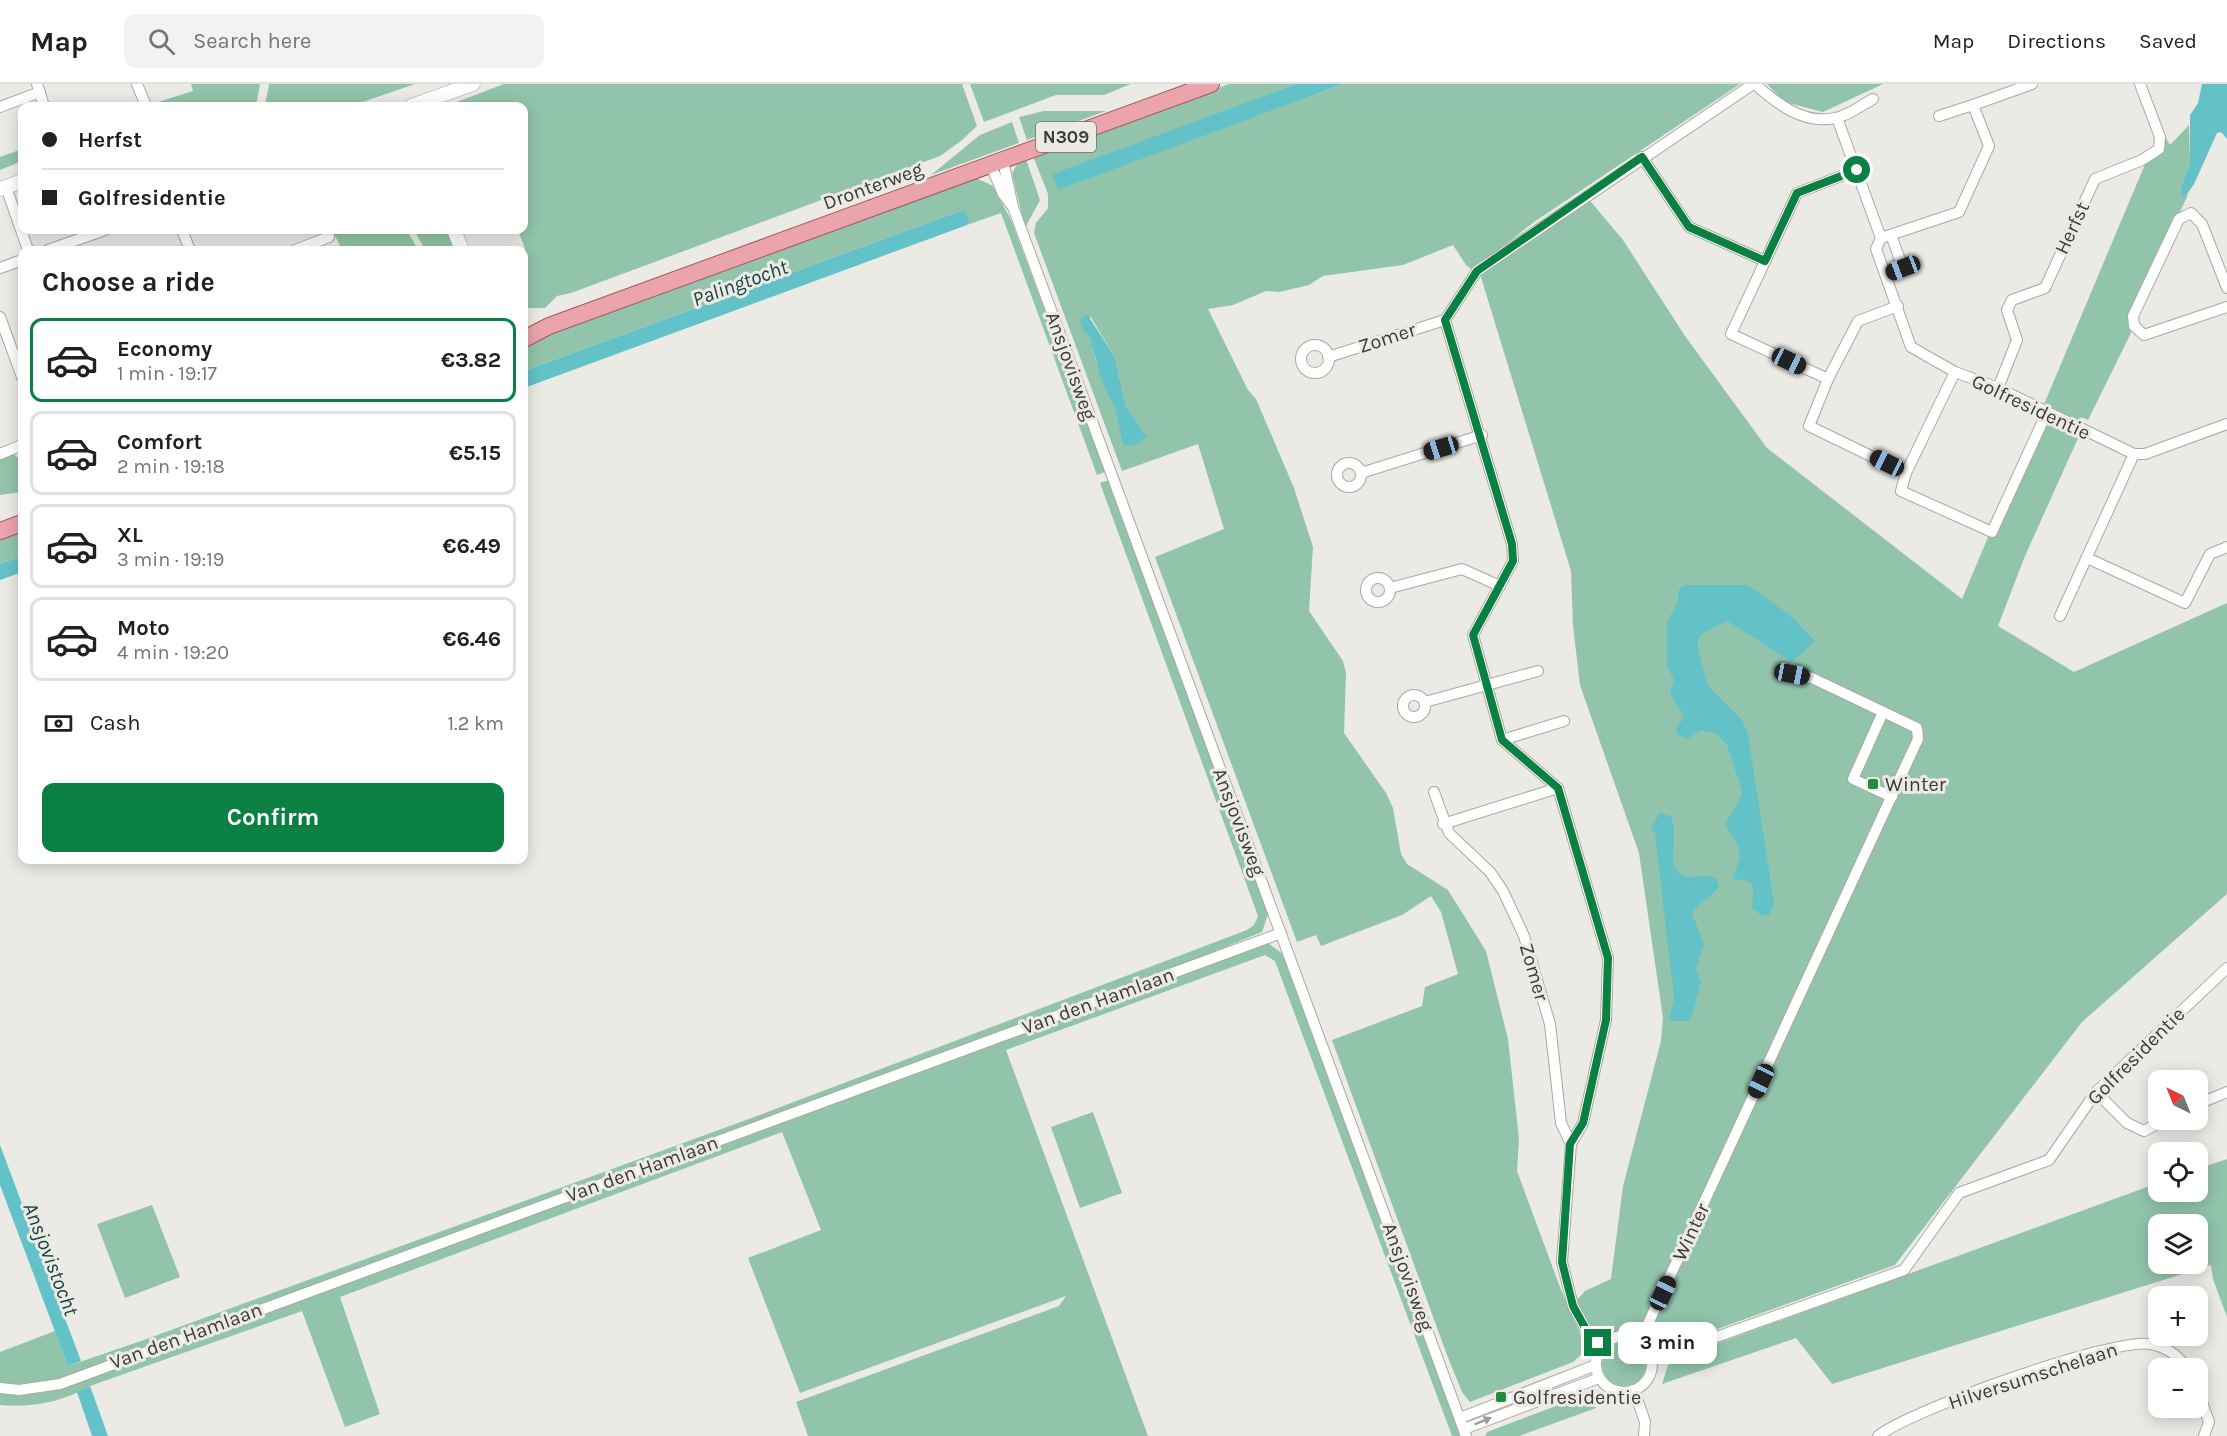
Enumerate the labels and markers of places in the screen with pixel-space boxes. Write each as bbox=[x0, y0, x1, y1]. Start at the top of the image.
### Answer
place label: Winter bbox=[1885, 773, 1947, 796]
marker: Winter bbox=[1866, 777, 1880, 791]
place label: Golfresidentie bbox=[1513, 1386, 1641, 1409]
marker: Golfresidentie bbox=[1494, 1390, 1508, 1404]

